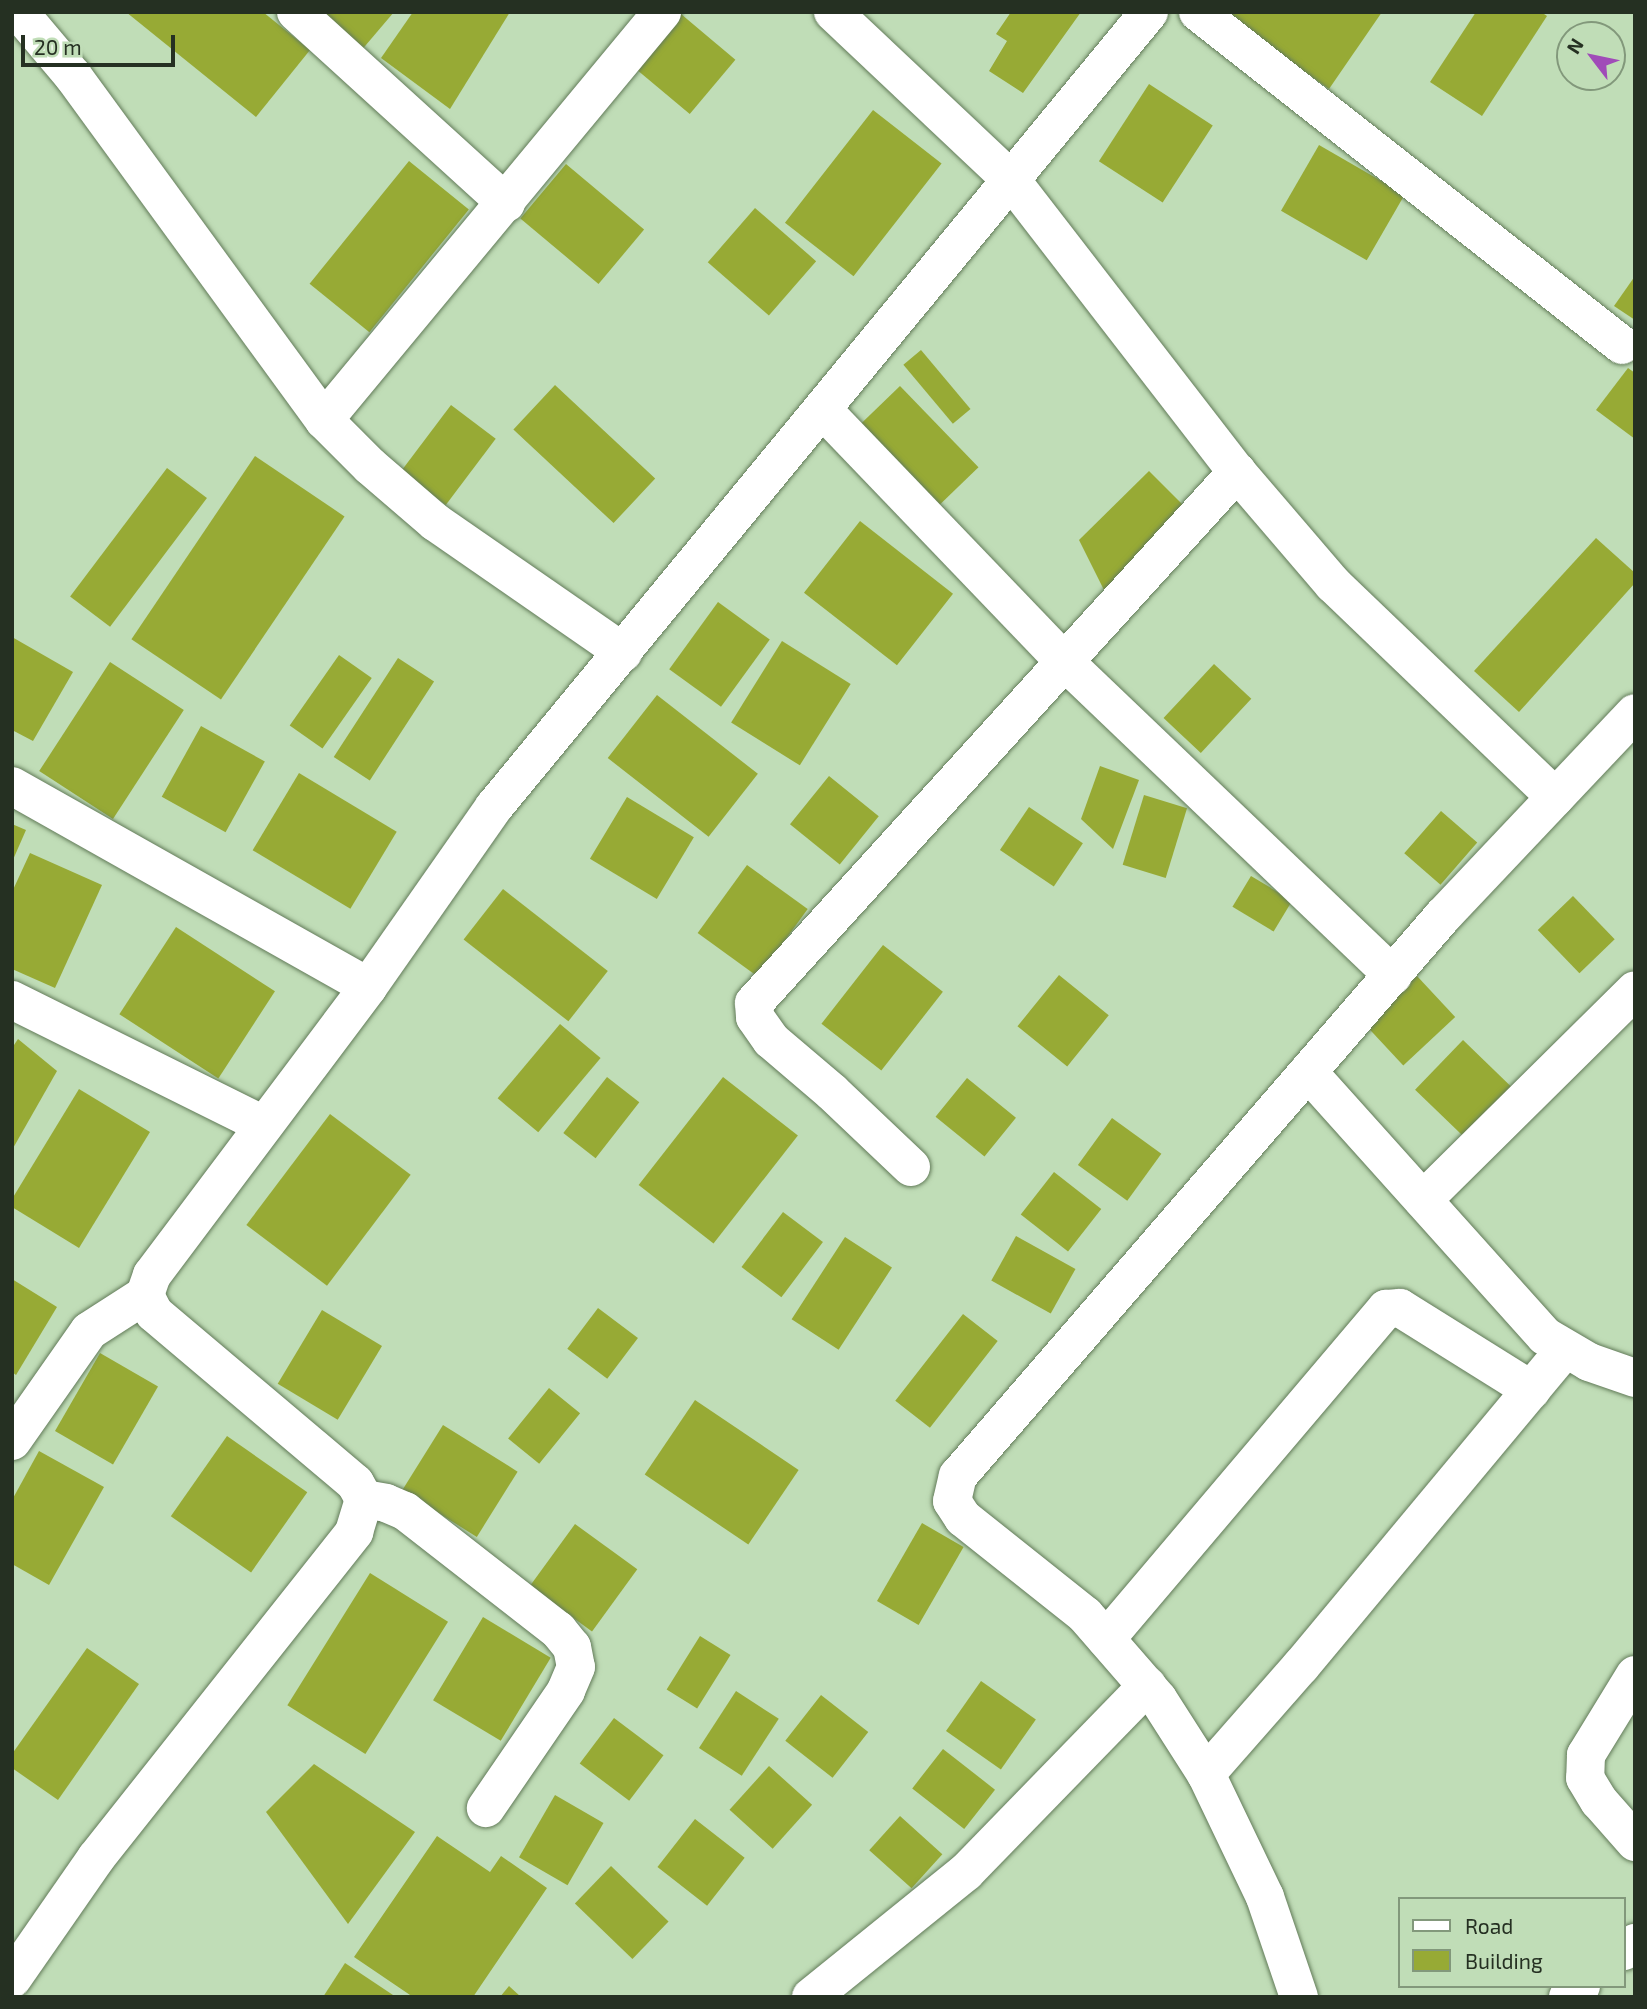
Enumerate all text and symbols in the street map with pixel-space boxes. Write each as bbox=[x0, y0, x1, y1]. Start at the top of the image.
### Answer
scale bar bbox=[24, 21, 178, 65]
north arrow bbox=[1556, 21, 1626, 91]
text: 20 m bbox=[34, 34, 82, 59]
text: N bbox=[1561, 34, 1588, 58]
legend bbox=[1398, 1897, 1626, 1988]
text: Road bbox=[1465, 1913, 1513, 1938]
text: Building bbox=[1465, 1948, 1543, 1973]

